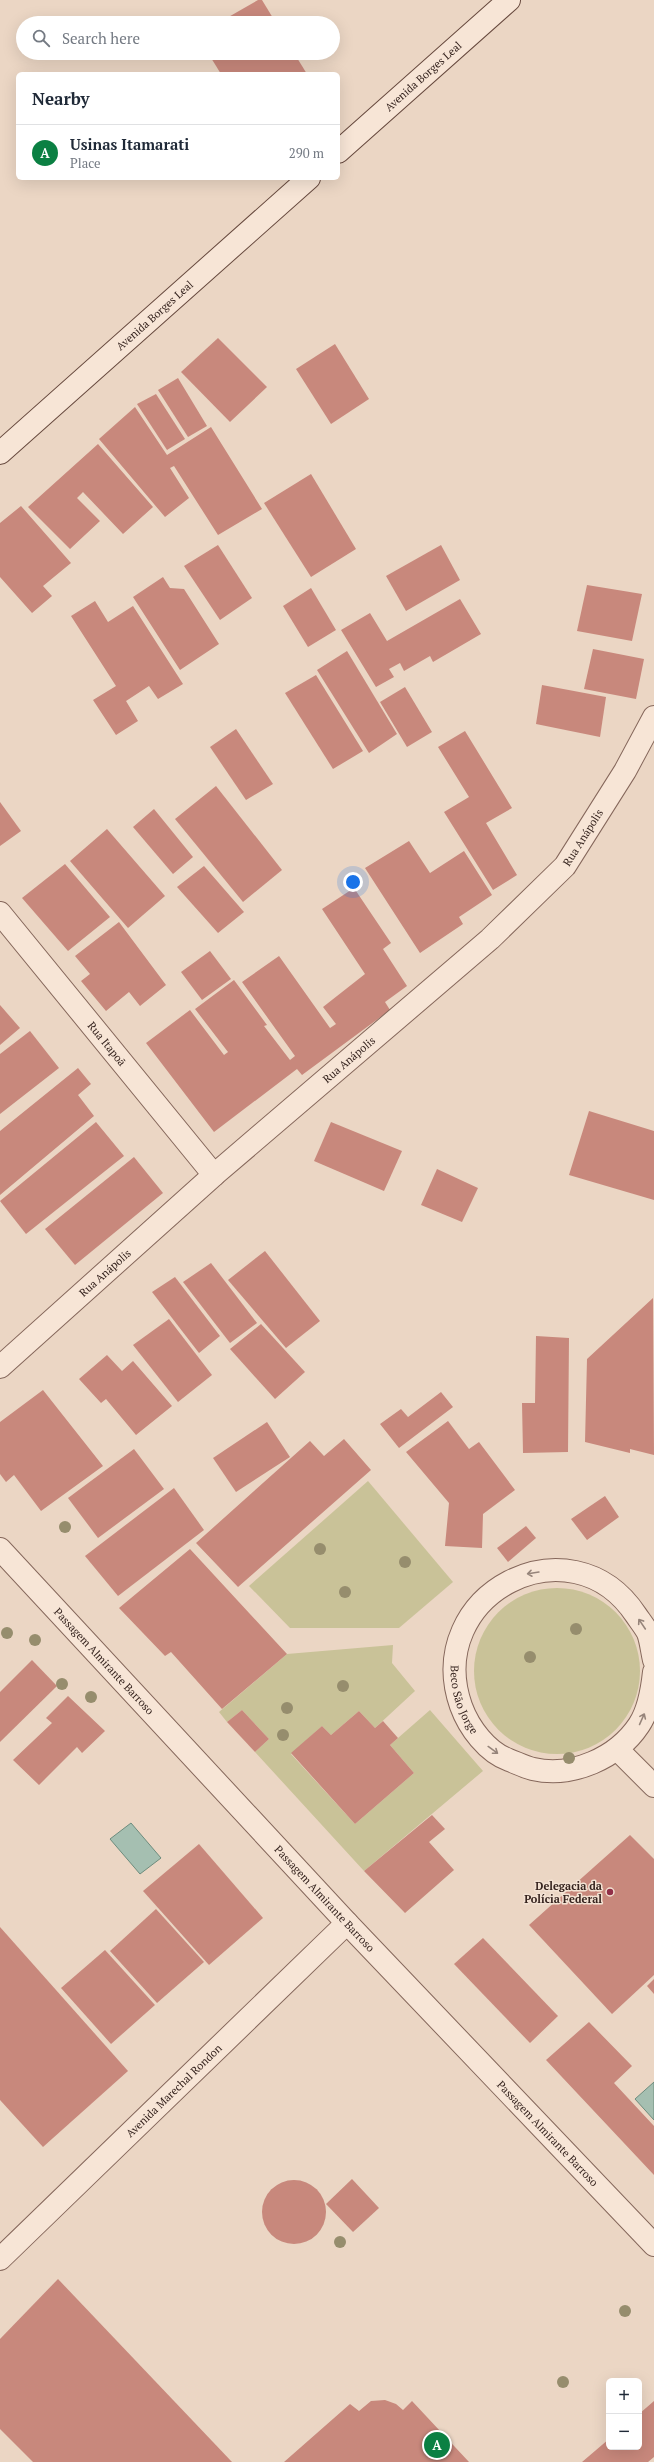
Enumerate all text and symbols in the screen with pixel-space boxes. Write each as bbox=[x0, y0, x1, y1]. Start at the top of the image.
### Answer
search box bbox=[16, 16, 340, 60]
icon: search bbox=[30, 27, 52, 49]
text: Search here bbox=[62, 28, 140, 48]
street label: Avenida Borges Leal bbox=[382, 38, 465, 114]
text: Nearby bbox=[32, 87, 90, 110]
text: Usinas Itamarati bbox=[70, 134, 189, 154]
text: A bbox=[40, 144, 50, 162]
text: 290 m bbox=[289, 144, 324, 162]
text: Place bbox=[70, 154, 101, 172]
street label: Avenida Borges Leal bbox=[113, 277, 196, 353]
street label: Rua Anápolis bbox=[560, 806, 606, 869]
your location bbox=[343, 872, 363, 892]
street label: Rua Itapoã bbox=[85, 1019, 129, 1069]
street label: Rua Anápolis bbox=[320, 1033, 378, 1086]
street label: Rua Anápolis bbox=[76, 1246, 134, 1300]
one-way arrow bbox=[527, 1569, 540, 1577]
street label: Passagem Almirante Barroso bbox=[51, 1605, 157, 1717]
one-way arrow bbox=[638, 1619, 646, 1630]
street label: Beco São Jorge bbox=[448, 1665, 481, 1737]
one-way arrow bbox=[638, 1713, 646, 1725]
one-way arrow bbox=[488, 1746, 499, 1754]
street label: Passagem Almirante Barroso bbox=[271, 1842, 378, 1955]
place label: Delegacia da Polícia Federal bbox=[524, 1879, 602, 1906]
marker: Delegacia da Polícia Federal bbox=[605, 1887, 615, 1897]
street label: Avenida Marechal Rondon bbox=[123, 2041, 225, 2140]
street label: Passagem Almirante Barroso bbox=[494, 2078, 601, 2189]
map controls bbox=[606, 2378, 642, 2450]
button: + bbox=[606, 2378, 642, 2414]
button: − bbox=[606, 2414, 642, 2450]
pin: A bbox=[424, 2430, 450, 2460]

